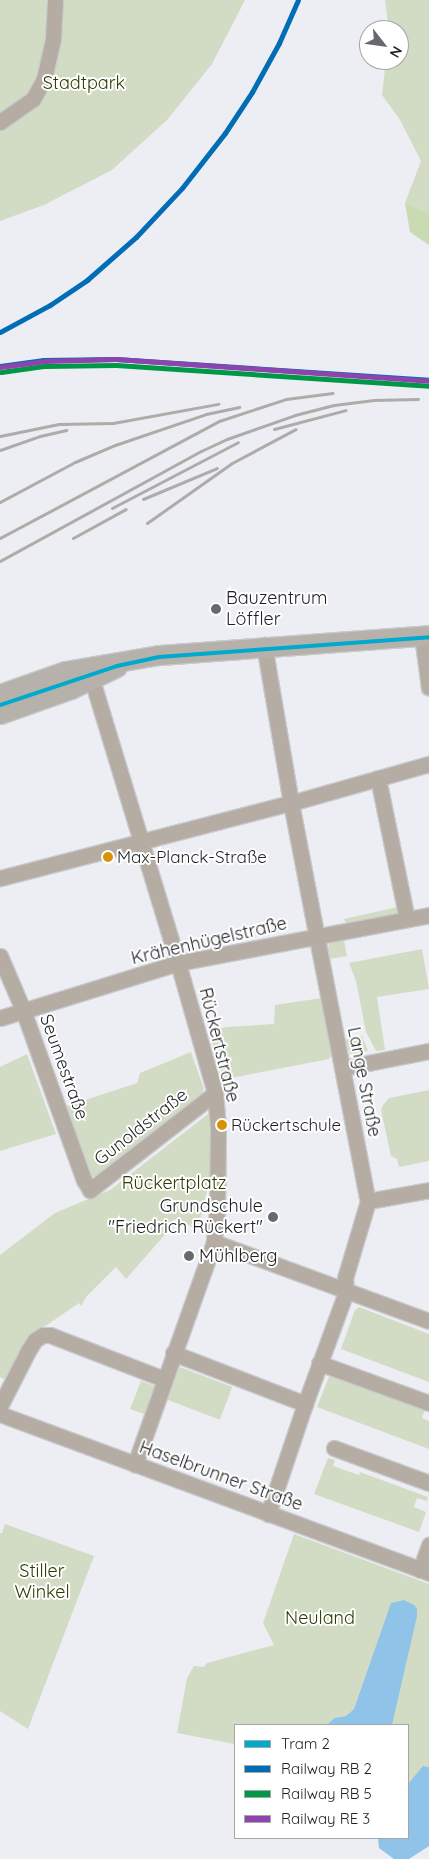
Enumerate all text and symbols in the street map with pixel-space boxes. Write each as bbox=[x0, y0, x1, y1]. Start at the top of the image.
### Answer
north arrow bbox=[359, 20, 409, 70]
text: N bbox=[386, 43, 406, 61]
park label: Stadtpark bbox=[43, 72, 125, 94]
place label: Bauzentrum Löffler bbox=[226, 588, 327, 630]
marker: Bauzentrum Löffler bbox=[210, 603, 222, 615]
place label: Max-Planck-Straße bbox=[117, 847, 267, 867]
marker: Max-Planck-Straße bbox=[103, 852, 113, 862]
street label: Krähenhügelstraße bbox=[129, 913, 289, 969]
street label: Rückertstraße bbox=[194, 985, 244, 1105]
street label: Seumestraße bbox=[35, 1011, 93, 1123]
street label: Lange Straße bbox=[343, 1025, 385, 1139]
street label: Gunoldstraße bbox=[90, 1084, 192, 1170]
place label: Rückertschule bbox=[231, 1115, 341, 1135]
marker: Rückertschule bbox=[217, 1120, 227, 1130]
park label: Rückertplatz bbox=[122, 1172, 226, 1194]
place label: Grundschule "Friedrich Rückert" bbox=[108, 1196, 263, 1238]
marker: Grundschule "Friedrich Rückert" bbox=[267, 1211, 279, 1223]
place label: Mühlberg bbox=[199, 1245, 277, 1267]
marker: Mühlberg bbox=[183, 1250, 195, 1262]
street label: Haselbrunner Straße bbox=[136, 1436, 306, 1516]
park label: Stiller Winkel bbox=[14, 1561, 70, 1604]
park label: Neuland bbox=[285, 1607, 355, 1629]
legend bbox=[234, 1724, 409, 1839]
text: Tram 2 bbox=[281, 1734, 330, 1753]
text: Railway RB 2 bbox=[281, 1759, 372, 1778]
text: Railway RB 5 bbox=[281, 1784, 372, 1803]
text: Railway RE 3 bbox=[281, 1809, 370, 1828]

